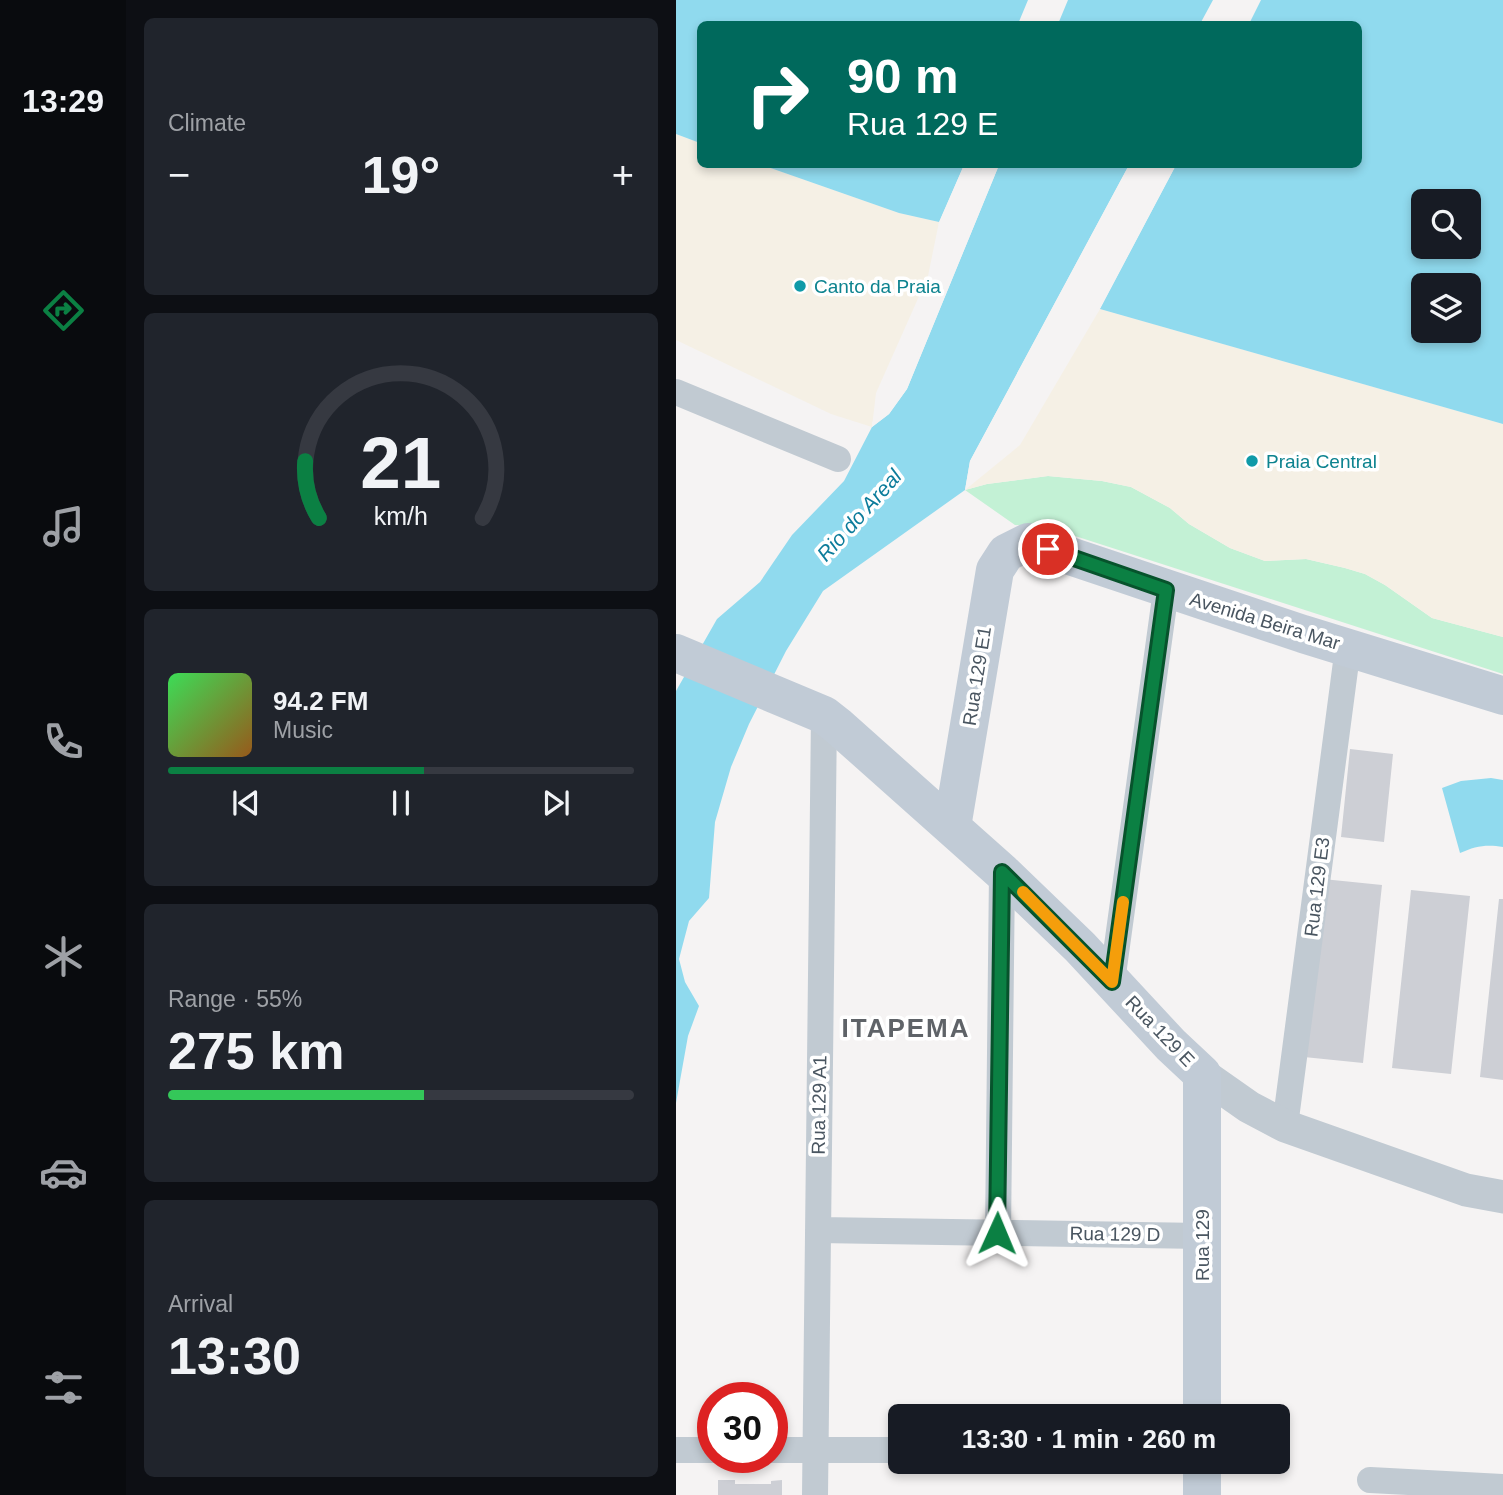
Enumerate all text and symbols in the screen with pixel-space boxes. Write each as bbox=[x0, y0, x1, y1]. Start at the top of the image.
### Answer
icon: right bbox=[732, 49, 823, 140]
text: 90 m bbox=[847, 49, 959, 103]
text: 13:29 bbox=[22, 83, 104, 119]
text: Rua 129 E bbox=[847, 106, 998, 142]
text: Climate bbox=[168, 110, 246, 136]
text: 19° bbox=[362, 146, 440, 204]
text: − bbox=[168, 154, 190, 196]
text: + bbox=[612, 154, 634, 196]
map controls bbox=[1411, 189, 1481, 343]
button: search bbox=[1411, 189, 1481, 259]
button: layers bbox=[1411, 273, 1481, 343]
place label: Canto da Praia bbox=[814, 276, 941, 297]
marker: Canto da Praia bbox=[792, 278, 808, 294]
icon: directions bbox=[39, 286, 88, 335]
text: 21 bbox=[361, 423, 441, 504]
place label: Praia Central bbox=[1266, 451, 1377, 472]
marker: Praia Central bbox=[1244, 453, 1260, 469]
water label: Rio do Areal bbox=[812, 464, 907, 565]
icon: music bbox=[39, 502, 88, 551]
text: km/h bbox=[374, 502, 428, 530]
pin bbox=[1018, 519, 1078, 579]
icon: arrive bbox=[1029, 530, 1067, 568]
street label: Avenida Beira Mar bbox=[1187, 588, 1343, 654]
street label: Rua 129 E1 bbox=[959, 625, 995, 727]
text: 94.2 FM bbox=[273, 686, 368, 716]
icon: phone bbox=[39, 717, 88, 766]
text: Music bbox=[273, 717, 333, 743]
icon: previous bbox=[227, 784, 265, 822]
icon: pause bbox=[382, 784, 420, 822]
icon: next bbox=[537, 784, 575, 822]
street label: Rua 129 E3 bbox=[1300, 836, 1334, 938]
icon: climate bbox=[39, 932, 88, 981]
text: Range · 55% bbox=[168, 986, 302, 1012]
street label: Rua 129 E bbox=[1121, 991, 1199, 1071]
district label: ITAPEMA bbox=[841, 1013, 971, 1043]
text: 275 km bbox=[168, 1022, 344, 1080]
street label: Rua 129 A1 bbox=[808, 1055, 830, 1155]
icon: car bbox=[39, 1148, 88, 1197]
position arrow bbox=[960, 1196, 1034, 1270]
street label: Rua 129 bbox=[1192, 1209, 1213, 1281]
street label: Rua 129 D bbox=[1069, 1223, 1161, 1245]
text: Arrival bbox=[168, 1291, 233, 1317]
text: 13:30 bbox=[168, 1327, 301, 1385]
icon: filters bbox=[39, 1363, 88, 1412]
speed limit sign: 30 bbox=[697, 1382, 788, 1473]
text: 13:30 · 1 min · 260 m bbox=[962, 1424, 1216, 1454]

